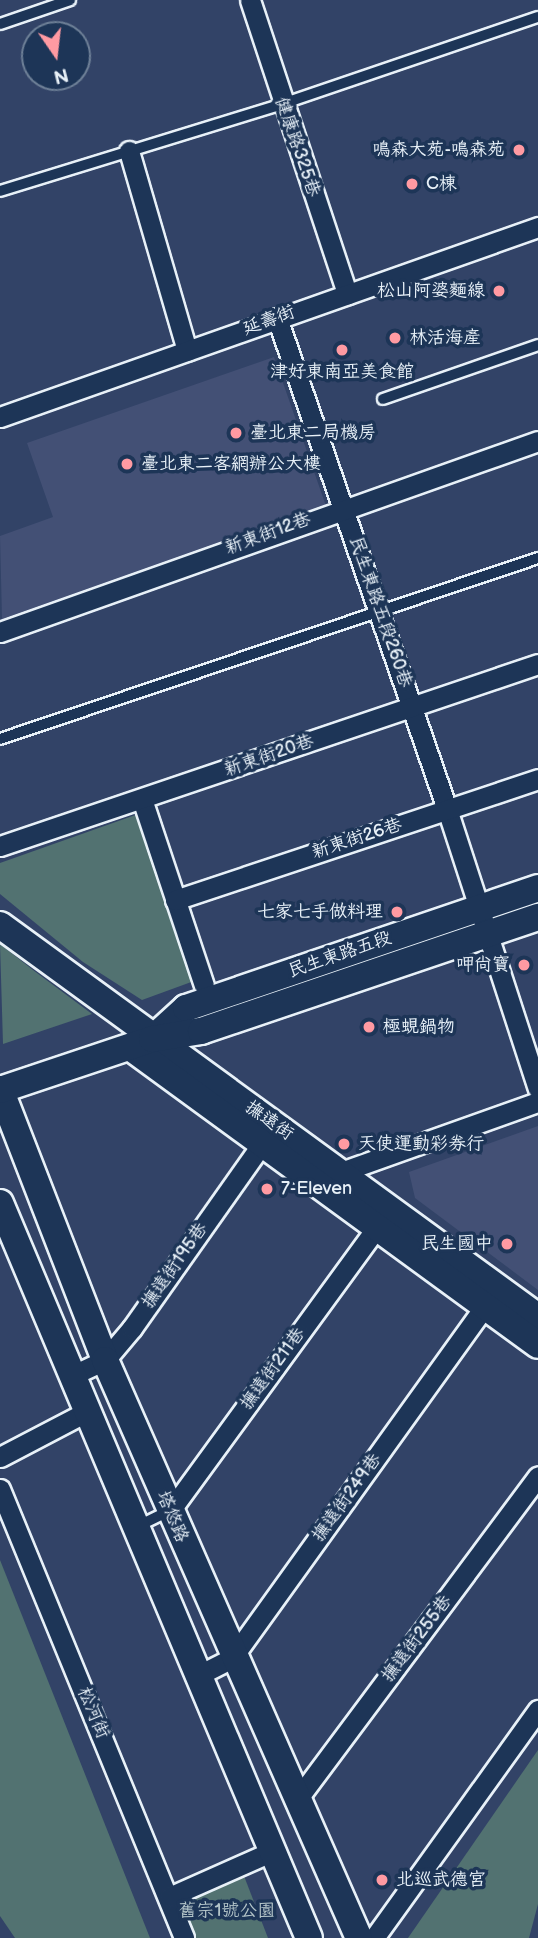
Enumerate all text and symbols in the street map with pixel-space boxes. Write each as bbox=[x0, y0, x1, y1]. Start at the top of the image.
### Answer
north arrow bbox=[21, 21, 91, 91]
text: N bbox=[51, 62, 70, 88]
street label: 健康路325巷 bbox=[270, 94, 324, 200]
place label: 鳴森大苑-鳴森苑 bbox=[372, 139, 505, 161]
marker: 鳴森大苑-鳴森苑 bbox=[511, 142, 527, 158]
place label: C棟 bbox=[426, 173, 457, 195]
marker: C棟 bbox=[404, 176, 420, 192]
place label: 松山阿婆麵線 bbox=[377, 280, 485, 302]
marker: 松山阿婆麵線 bbox=[491, 283, 507, 299]
street label: 延壽街 bbox=[240, 302, 298, 340]
place label: 林活海產 bbox=[409, 327, 481, 349]
marker: 林活海產 bbox=[387, 330, 403, 346]
marker: 津好東南亞美食館 bbox=[334, 342, 350, 358]
place label: 津好東南亞美食館 bbox=[270, 361, 414, 383]
place label: 臺北東二局機房 bbox=[250, 422, 376, 444]
marker: 臺北東二局機房 bbox=[228, 425, 244, 441]
place label: 臺北東二客網辦公大樓 bbox=[141, 453, 321, 475]
marker: 臺北東二客網辦公大樓 bbox=[119, 456, 135, 472]
street label: 新東街12巷 bbox=[222, 509, 314, 559]
street label: 民生東路五段260巷 bbox=[344, 534, 416, 690]
street label: 新東街20巷 bbox=[221, 731, 317, 781]
street label: 新東街26巷 bbox=[309, 814, 405, 864]
place label: 七家七手做料理 bbox=[257, 901, 383, 923]
marker: 七家七手做料理 bbox=[389, 904, 405, 920]
street label: 民生東路五段 bbox=[285, 927, 395, 983]
place label: 呷尚寶 bbox=[456, 954, 510, 976]
marker: 呷尚寶 bbox=[516, 957, 532, 973]
place label: 極蜆鍋物 bbox=[383, 1016, 455, 1038]
marker: 極蜆鍋物 bbox=[361, 1019, 377, 1035]
street label: 撫遠街 bbox=[241, 1097, 297, 1145]
place label: 天使運動彩券行 bbox=[358, 1133, 484, 1155]
marker: 天使運動彩券行 bbox=[336, 1136, 352, 1152]
place label: 7-Eleven bbox=[281, 1178, 352, 1200]
marker: 7-Eleven bbox=[259, 1181, 275, 1197]
street label: 撫遠街195巷 bbox=[138, 1219, 212, 1313]
place label: 民生國中 bbox=[421, 1233, 493, 1255]
marker: 民生國中 bbox=[499, 1236, 515, 1252]
street label: 撫遠街211巷 bbox=[236, 1324, 310, 1414]
street label: 撫遠街249巷 bbox=[308, 1450, 386, 1546]
street label: 塔悠路 bbox=[152, 1488, 192, 1546]
street label: 撫遠街255巷 bbox=[377, 1591, 457, 1687]
street label: 松河街 bbox=[73, 1684, 113, 1742]
place label: 北巡武德宮 bbox=[396, 1869, 486, 1891]
marker: 北巡武德宮 bbox=[374, 1872, 390, 1888]
park label: 舊宗1號公園 bbox=[179, 1900, 275, 1922]

